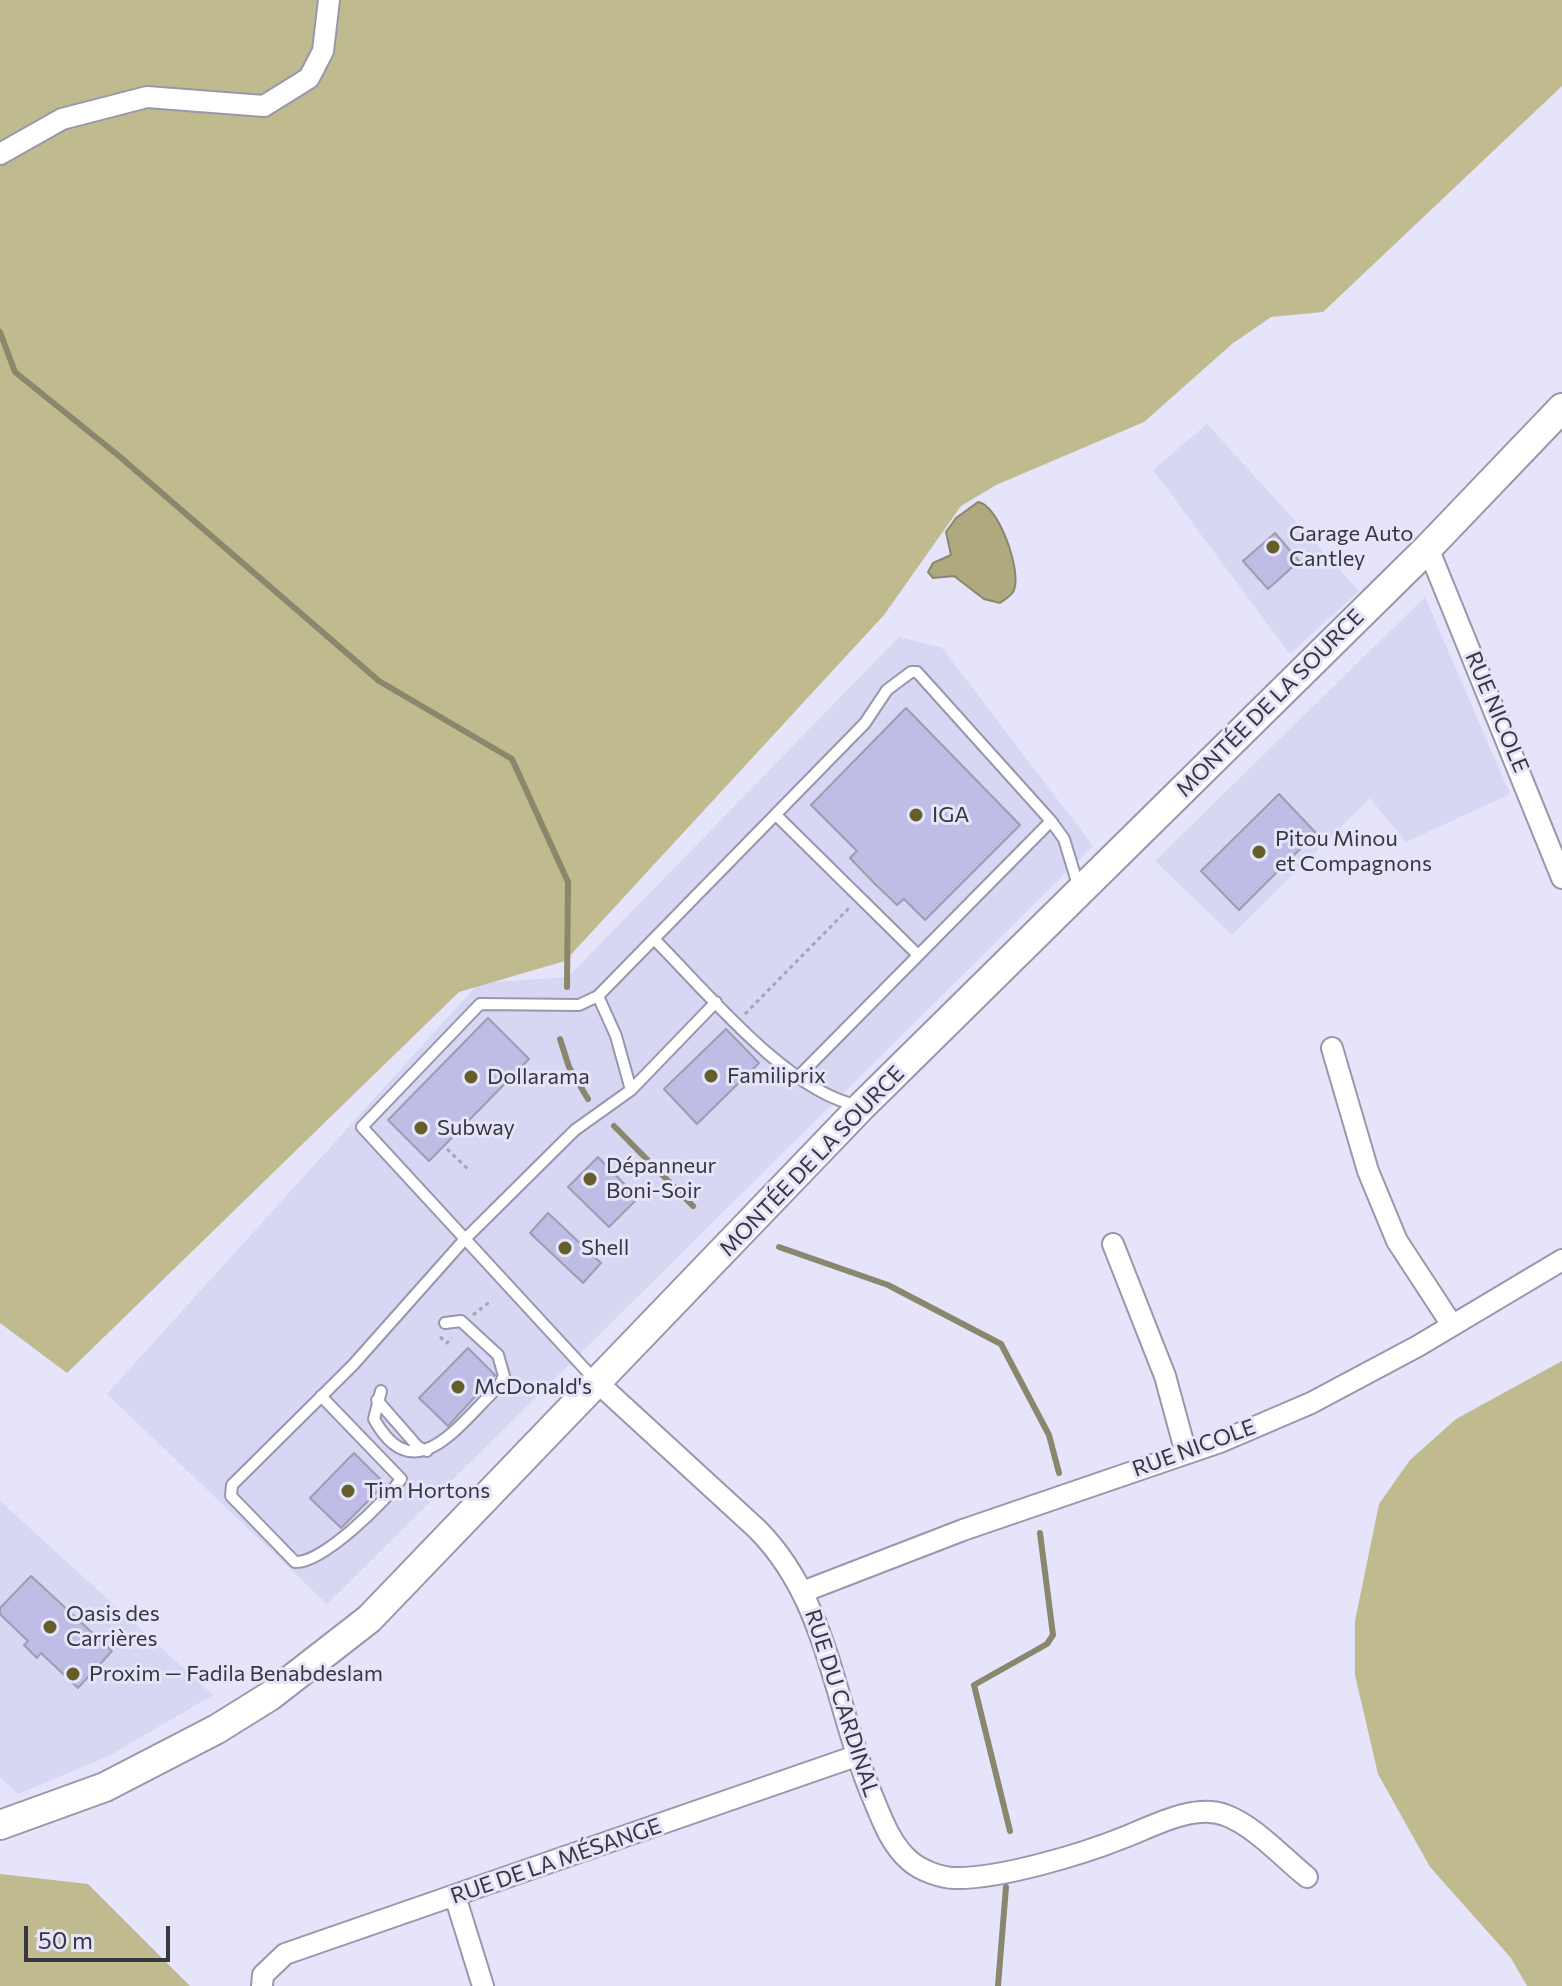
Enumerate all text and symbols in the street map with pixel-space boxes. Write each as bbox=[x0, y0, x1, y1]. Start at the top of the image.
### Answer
place label: Garage Auto Cantley bbox=[1289, 521, 1413, 572]
marker: Garage Auto Cantley bbox=[1264, 538, 1282, 556]
street label: MONTÉE DE LA SOURCE bbox=[1171, 604, 1369, 802]
street label: RUE NICOLE bbox=[1460, 647, 1534, 777]
place label: IGA bbox=[932, 802, 969, 828]
marker: IGA bbox=[907, 806, 925, 824]
place label: Pitou Minou et Compagnons bbox=[1275, 826, 1432, 878]
marker: Pitou Minou et Compagnons bbox=[1250, 843, 1268, 861]
street label: MONTÉE DE LA SOURCE bbox=[714, 1060, 910, 1262]
place label: Familiprix bbox=[727, 1063, 826, 1089]
place label: Dollarama bbox=[487, 1064, 590, 1090]
marker: Familiprix bbox=[702, 1067, 720, 1085]
marker: Dollarama bbox=[462, 1068, 480, 1086]
place label: Subway bbox=[437, 1115, 515, 1141]
marker: Subway bbox=[412, 1119, 430, 1137]
place label: Dépanneur Boni-Soir bbox=[606, 1153, 716, 1204]
marker: Dépanneur Boni-Soir bbox=[581, 1170, 599, 1188]
place label: Shell bbox=[581, 1235, 629, 1261]
marker: Shell bbox=[556, 1239, 574, 1257]
place label: McDonald's bbox=[474, 1374, 592, 1400]
marker: McDonald's bbox=[449, 1378, 467, 1396]
street label: RUE NICOLE bbox=[1129, 1414, 1259, 1482]
place label: Tim Hortons bbox=[364, 1478, 490, 1504]
marker: Tim Hortons bbox=[339, 1482, 357, 1500]
place label: Oasis des Carrières bbox=[66, 1601, 160, 1652]
street label: RUE DU CARDINAL bbox=[799, 1606, 885, 1800]
marker: Oasis des Carrières bbox=[41, 1618, 59, 1636]
place label: Proxim — Fadila Benabdeslam bbox=[89, 1661, 383, 1687]
marker: Proxim — Fadila Benabdeslam bbox=[64, 1665, 82, 1683]
street label: RUE DE LA MÉSANGE bbox=[447, 1813, 665, 1909]
scale bar bbox=[28, 1910, 174, 1960]
text: 50 m bbox=[38, 1925, 93, 1954]

